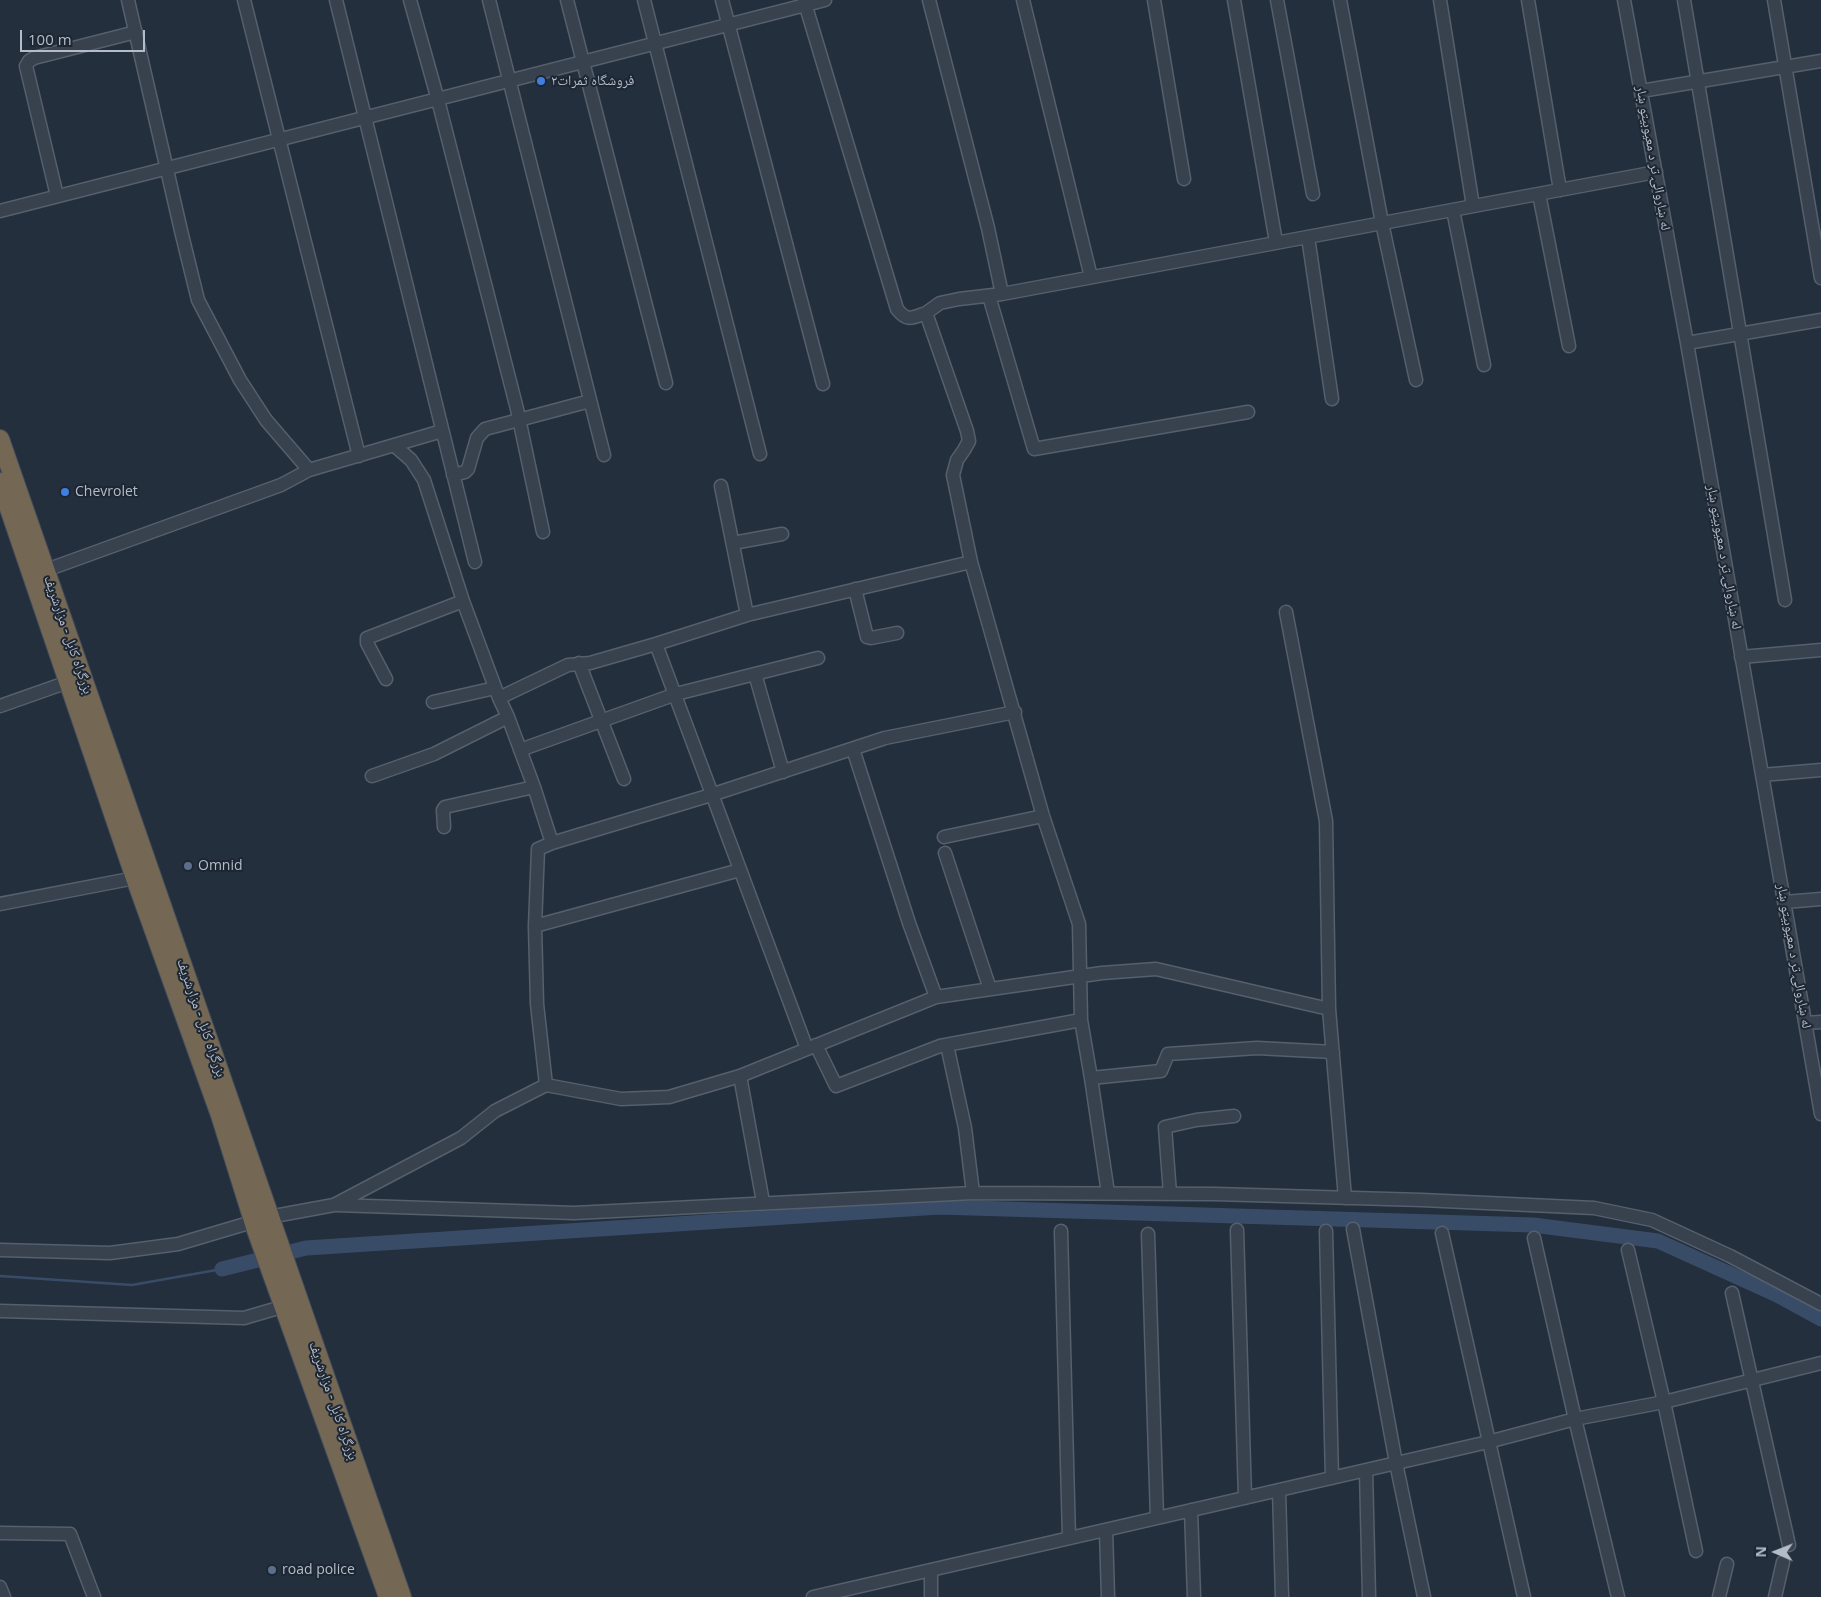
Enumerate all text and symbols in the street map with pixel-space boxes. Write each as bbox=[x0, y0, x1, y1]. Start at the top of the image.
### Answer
scale bar bbox=[22, 20, 148, 52]
text: 100 m bbox=[28, 29, 72, 49]
place label: فروشگاه ثمرات٢ bbox=[551, 73, 634, 89]
marker: فروشگاه ثمرات٢ bbox=[535, 75, 547, 87]
street label: له ښاروالۍ تر د معیوبیتو ښار bbox=[1632, 84, 1674, 232]
street label: له ښاروالۍ تر د معیوبیتو ښار bbox=[1703, 483, 1745, 631]
place label: Chevrolet bbox=[75, 484, 138, 500]
marker: Chevrolet bbox=[59, 486, 71, 498]
street label: بزرگراه کابل - مزارشریف bbox=[40, 574, 96, 696]
place label: Omnid bbox=[198, 858, 243, 874]
marker: Omnid bbox=[182, 860, 194, 872]
street label: له ښاروالۍ تر د معیوبیتو ښار bbox=[1773, 882, 1815, 1030]
street label: بزرگراه کابل - مزارشریف bbox=[173, 957, 229, 1079]
street label: بزرگراه کابل - مزارشریف bbox=[305, 1340, 361, 1462]
north arrow bbox=[1751, 1527, 1801, 1577]
text: N bbox=[1751, 1546, 1770, 1558]
place label: road police bbox=[282, 1562, 355, 1578]
marker: road police bbox=[266, 1564, 278, 1576]

